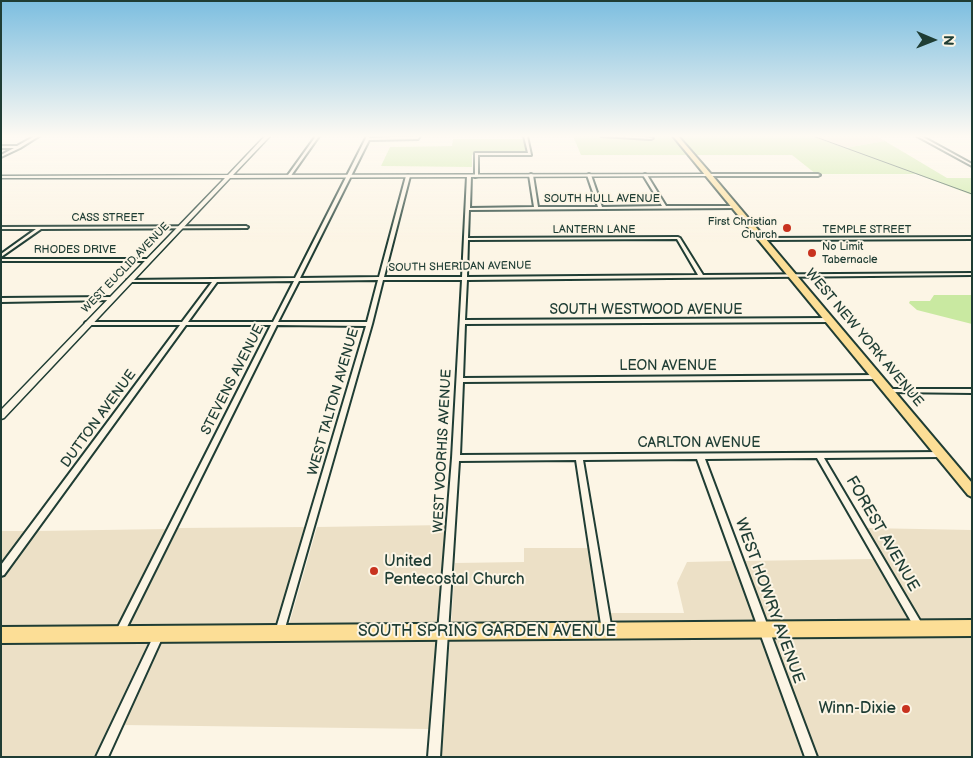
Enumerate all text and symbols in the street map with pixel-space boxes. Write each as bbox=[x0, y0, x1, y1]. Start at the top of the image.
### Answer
north arrow bbox=[908, 15, 958, 65]
text: N bbox=[940, 35, 957, 46]
street label: SOUTH HULL AVENUE bbox=[544, 192, 660, 206]
street label: CASS STREET bbox=[72, 211, 144, 225]
place label: First Christian Church bbox=[708, 215, 777, 241]
street label: WEST EUCLID AVENUE bbox=[79, 220, 173, 316]
marker: First Christian Church bbox=[781, 222, 793, 234]
street label: LANTERN LANE bbox=[553, 223, 635, 237]
street label: TEMPLE STREET bbox=[823, 223, 911, 237]
place label: No Limit Tabernacle bbox=[822, 240, 878, 266]
street label: RHODES DRIVE bbox=[34, 243, 116, 257]
marker: No Limit Tabernacle bbox=[806, 247, 818, 259]
street label: SOUTH SHERIDAN AVENUE bbox=[388, 259, 532, 275]
street label: WEST NEW YORK AVENUE bbox=[801, 266, 927, 410]
street label: SOUTH WESTWOOD AVENUE bbox=[549, 302, 743, 318]
street label: STEVENS AVENUE bbox=[198, 322, 268, 438]
street label: WEST TALTON AVENUE bbox=[305, 326, 363, 478]
street label: LEON AVENUE bbox=[619, 358, 717, 374]
street label: DUTTON AVENUE bbox=[58, 367, 140, 471]
street label: WEST VOORHIS AVENUE bbox=[430, 369, 456, 533]
street label: CARLTON AVENUE bbox=[637, 435, 761, 451]
street label: FOREST AVENUE bbox=[841, 473, 923, 595]
street label: WEST HOWRY AVENUE bbox=[730, 516, 808, 686]
place label: United Pentecostal Church bbox=[384, 552, 525, 590]
marker: United Pentecostal Church bbox=[368, 565, 380, 577]
street label: SOUTH SPRING GARDEN AVENUE bbox=[358, 622, 616, 642]
place label: Winn-Dixie bbox=[818, 699, 896, 719]
marker: Winn-Dixie bbox=[900, 703, 912, 715]

